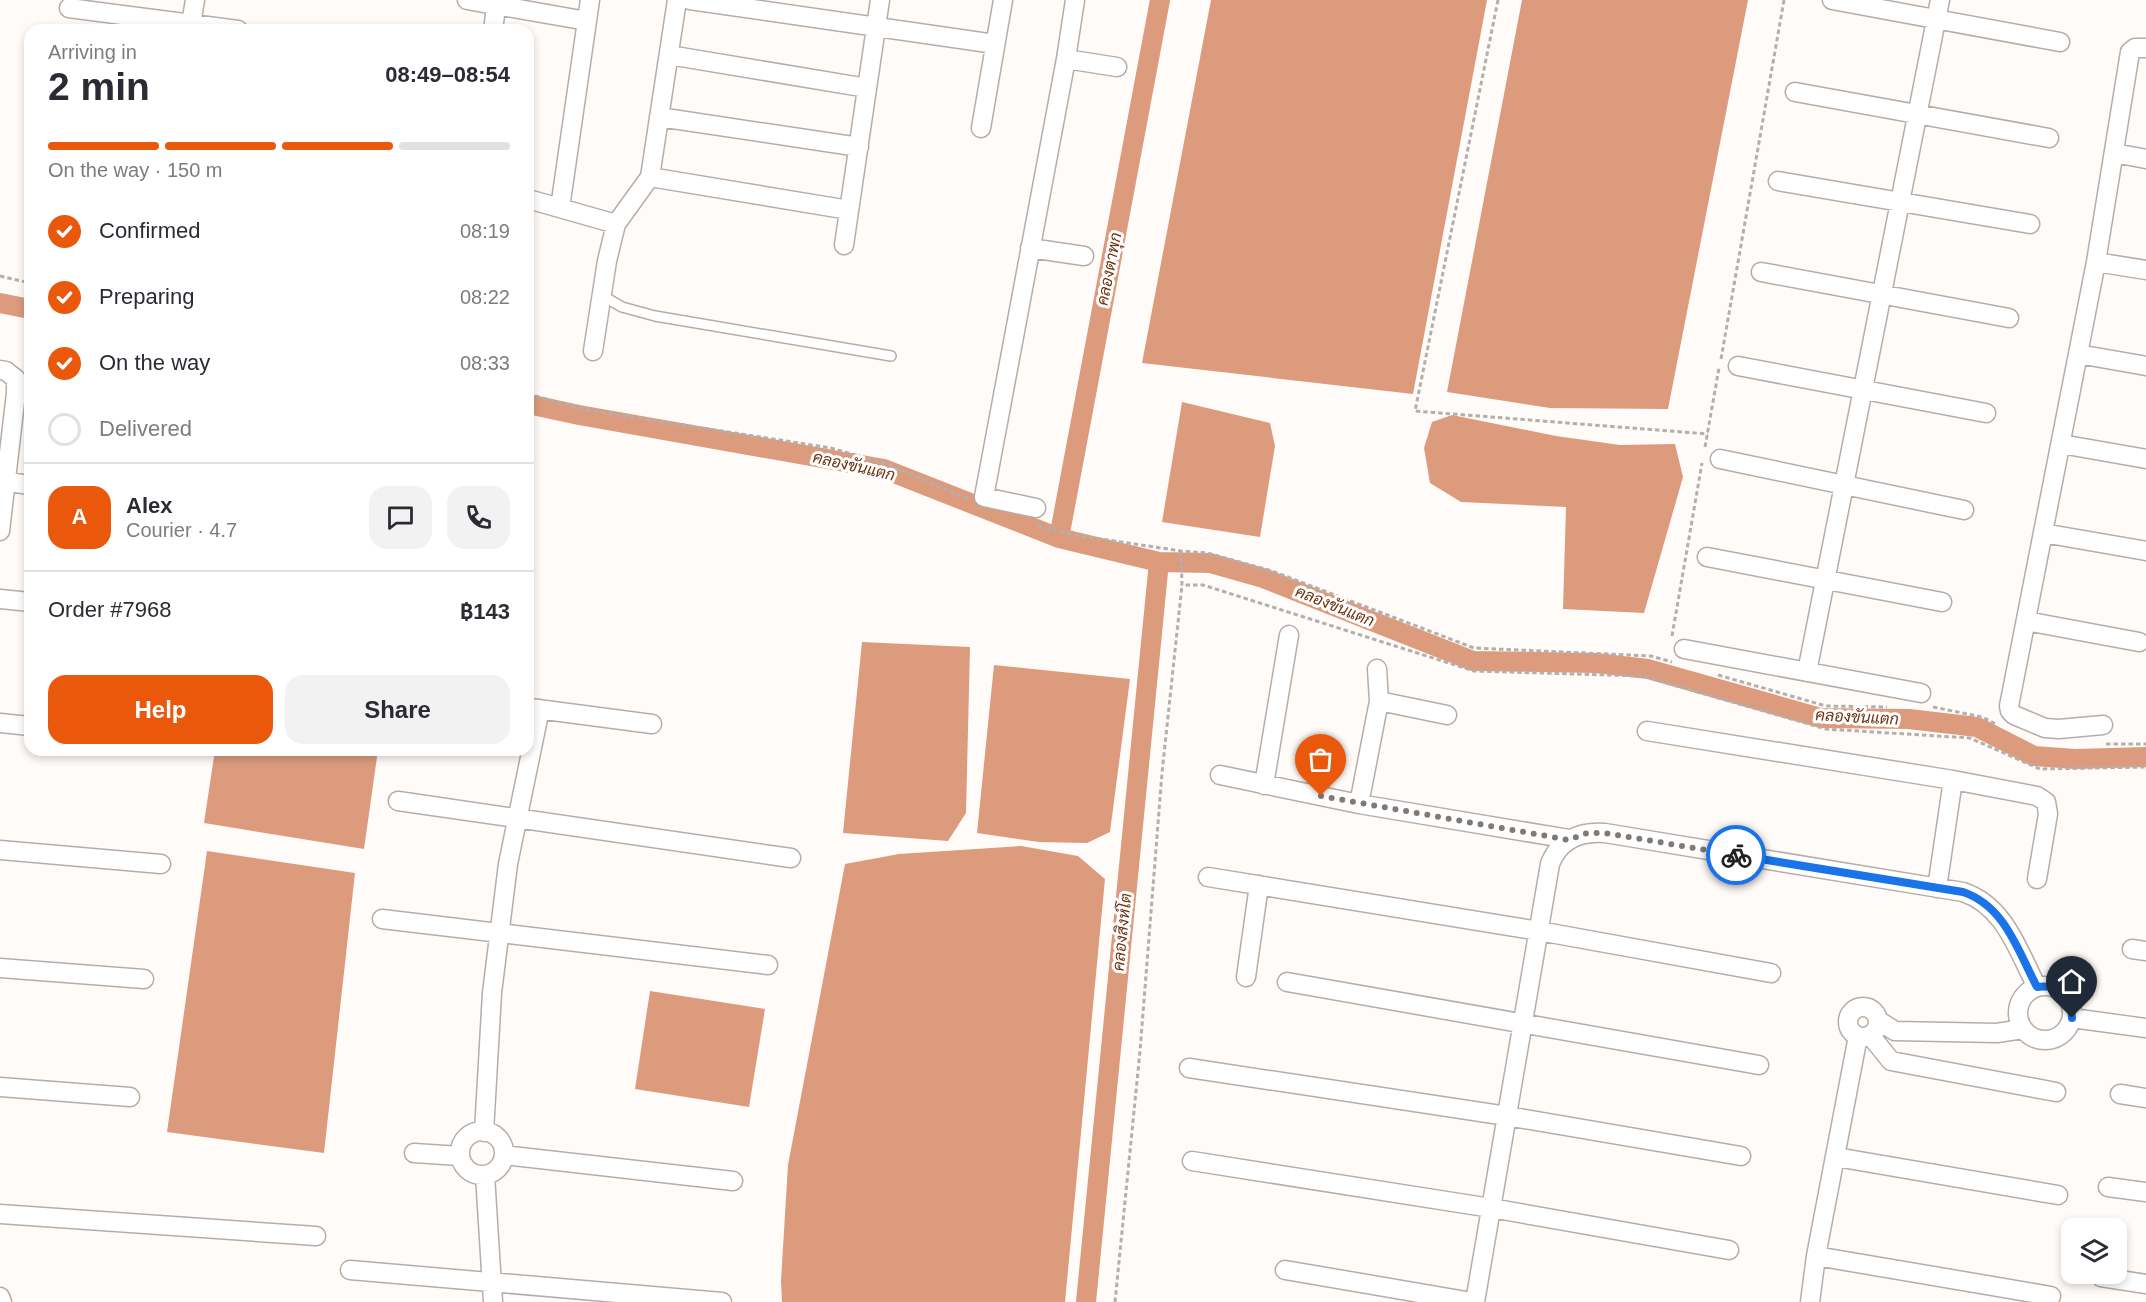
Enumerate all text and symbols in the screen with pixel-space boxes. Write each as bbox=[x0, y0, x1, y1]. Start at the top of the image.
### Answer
text: Arriving in bbox=[48, 41, 137, 63]
text: 08:49–08:54 bbox=[385, 62, 510, 87]
text: 2 min bbox=[48, 65, 150, 108]
text: On the way · 150 m bbox=[48, 159, 223, 181]
icon: check bbox=[48, 215, 81, 248]
text: Confirmed bbox=[99, 218, 200, 243]
text: 08:19 bbox=[460, 220, 510, 242]
water label: คลองตาพุก bbox=[1094, 231, 1127, 307]
icon: check bbox=[48, 281, 81, 314]
text: Preparing bbox=[99, 284, 194, 309]
text: 08:22 bbox=[460, 286, 510, 308]
icon: check bbox=[48, 347, 81, 380]
text: On the way bbox=[99, 350, 210, 375]
text: 08:33 bbox=[460, 352, 510, 374]
text: Delivered bbox=[99, 416, 192, 441]
water label: คลองขันแตก bbox=[811, 446, 897, 484]
button: chat bbox=[369, 486, 432, 549]
button: phone bbox=[447, 486, 510, 549]
text: Alex bbox=[126, 493, 172, 518]
text: A bbox=[72, 504, 87, 529]
text: Courier · 4.7 bbox=[126, 519, 237, 541]
water label: คลองขันแตก bbox=[1293, 581, 1378, 630]
text: Order #7968 bbox=[48, 597, 172, 622]
text: ฿143 bbox=[460, 599, 510, 624]
button: Help bbox=[48, 675, 273, 744]
button: Share bbox=[285, 675, 510, 744]
water label: คลองขันแตก bbox=[1815, 704, 1899, 728]
pin bbox=[1295, 734, 1346, 796]
icon: bag bbox=[1304, 743, 1337, 776]
courier bbox=[1706, 825, 1766, 885]
icon: bike bbox=[1720, 839, 1753, 872]
water label: คลองสิงห์โต bbox=[1105, 892, 1135, 972]
pin bbox=[2046, 956, 2097, 1018]
icon: home bbox=[2055, 965, 2088, 998]
map controls bbox=[2061, 1218, 2127, 1284]
button: layers bbox=[2061, 1218, 2127, 1284]

